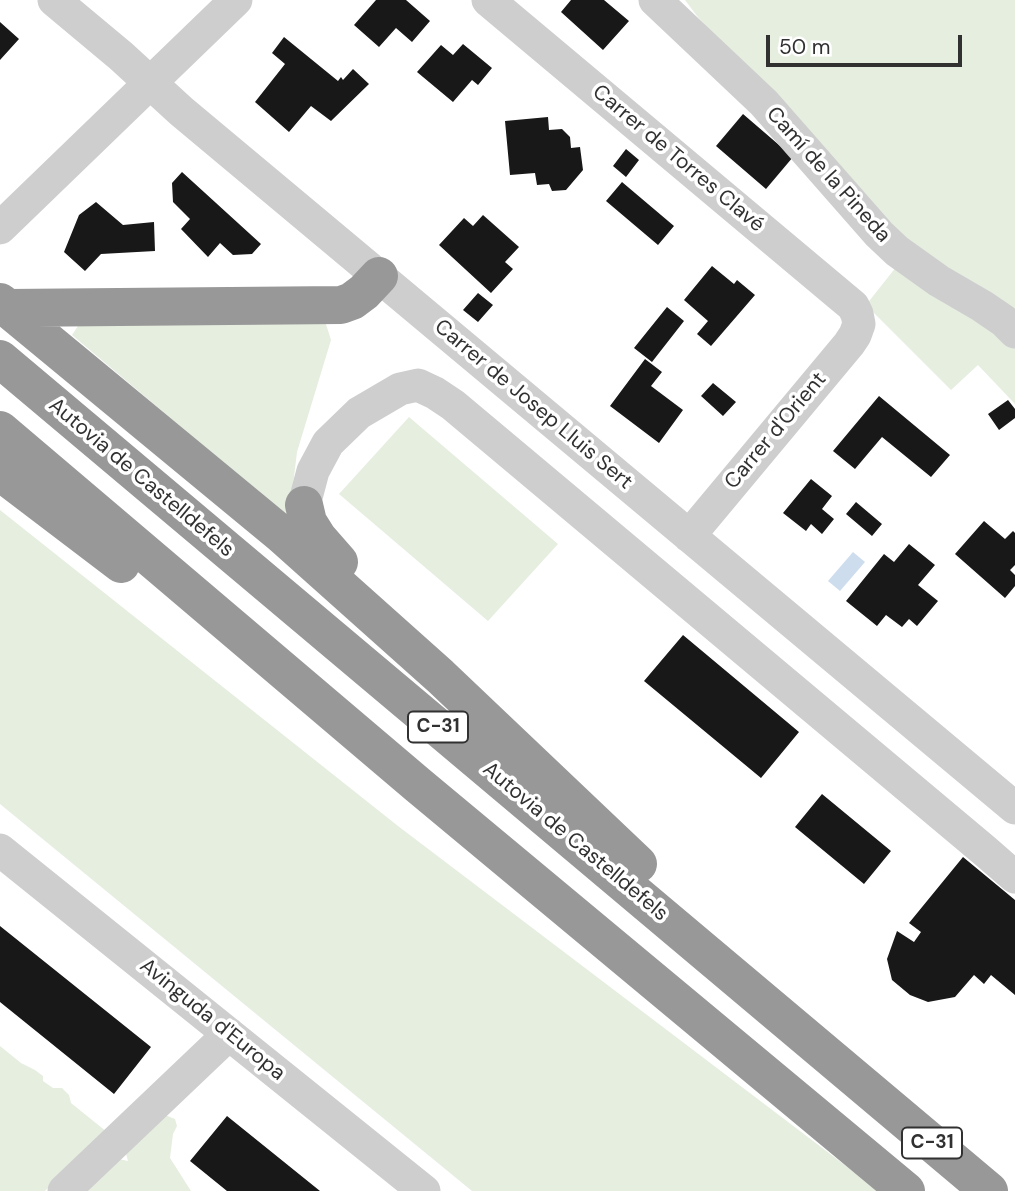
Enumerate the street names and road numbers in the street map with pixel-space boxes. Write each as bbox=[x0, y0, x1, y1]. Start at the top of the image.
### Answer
street label: Carrer de Torres Clavé bbox=[587, 80, 769, 238]
street label: Camí de la Pineda bbox=[761, 102, 895, 248]
street label: Carrer de Josep Lluis Sert bbox=[429, 315, 637, 495]
street label: Carrer d'Orient bbox=[720, 367, 832, 495]
street label: Autovia de Castelldefels bbox=[43, 393, 239, 563]
road number: C-31 bbox=[408, 712, 468, 742]
street label: Autovia de Castelldefels bbox=[477, 757, 673, 927]
street label: Avinguda d'Europa bbox=[134, 954, 290, 1086]
road number: C-31 bbox=[902, 1128, 962, 1158]

